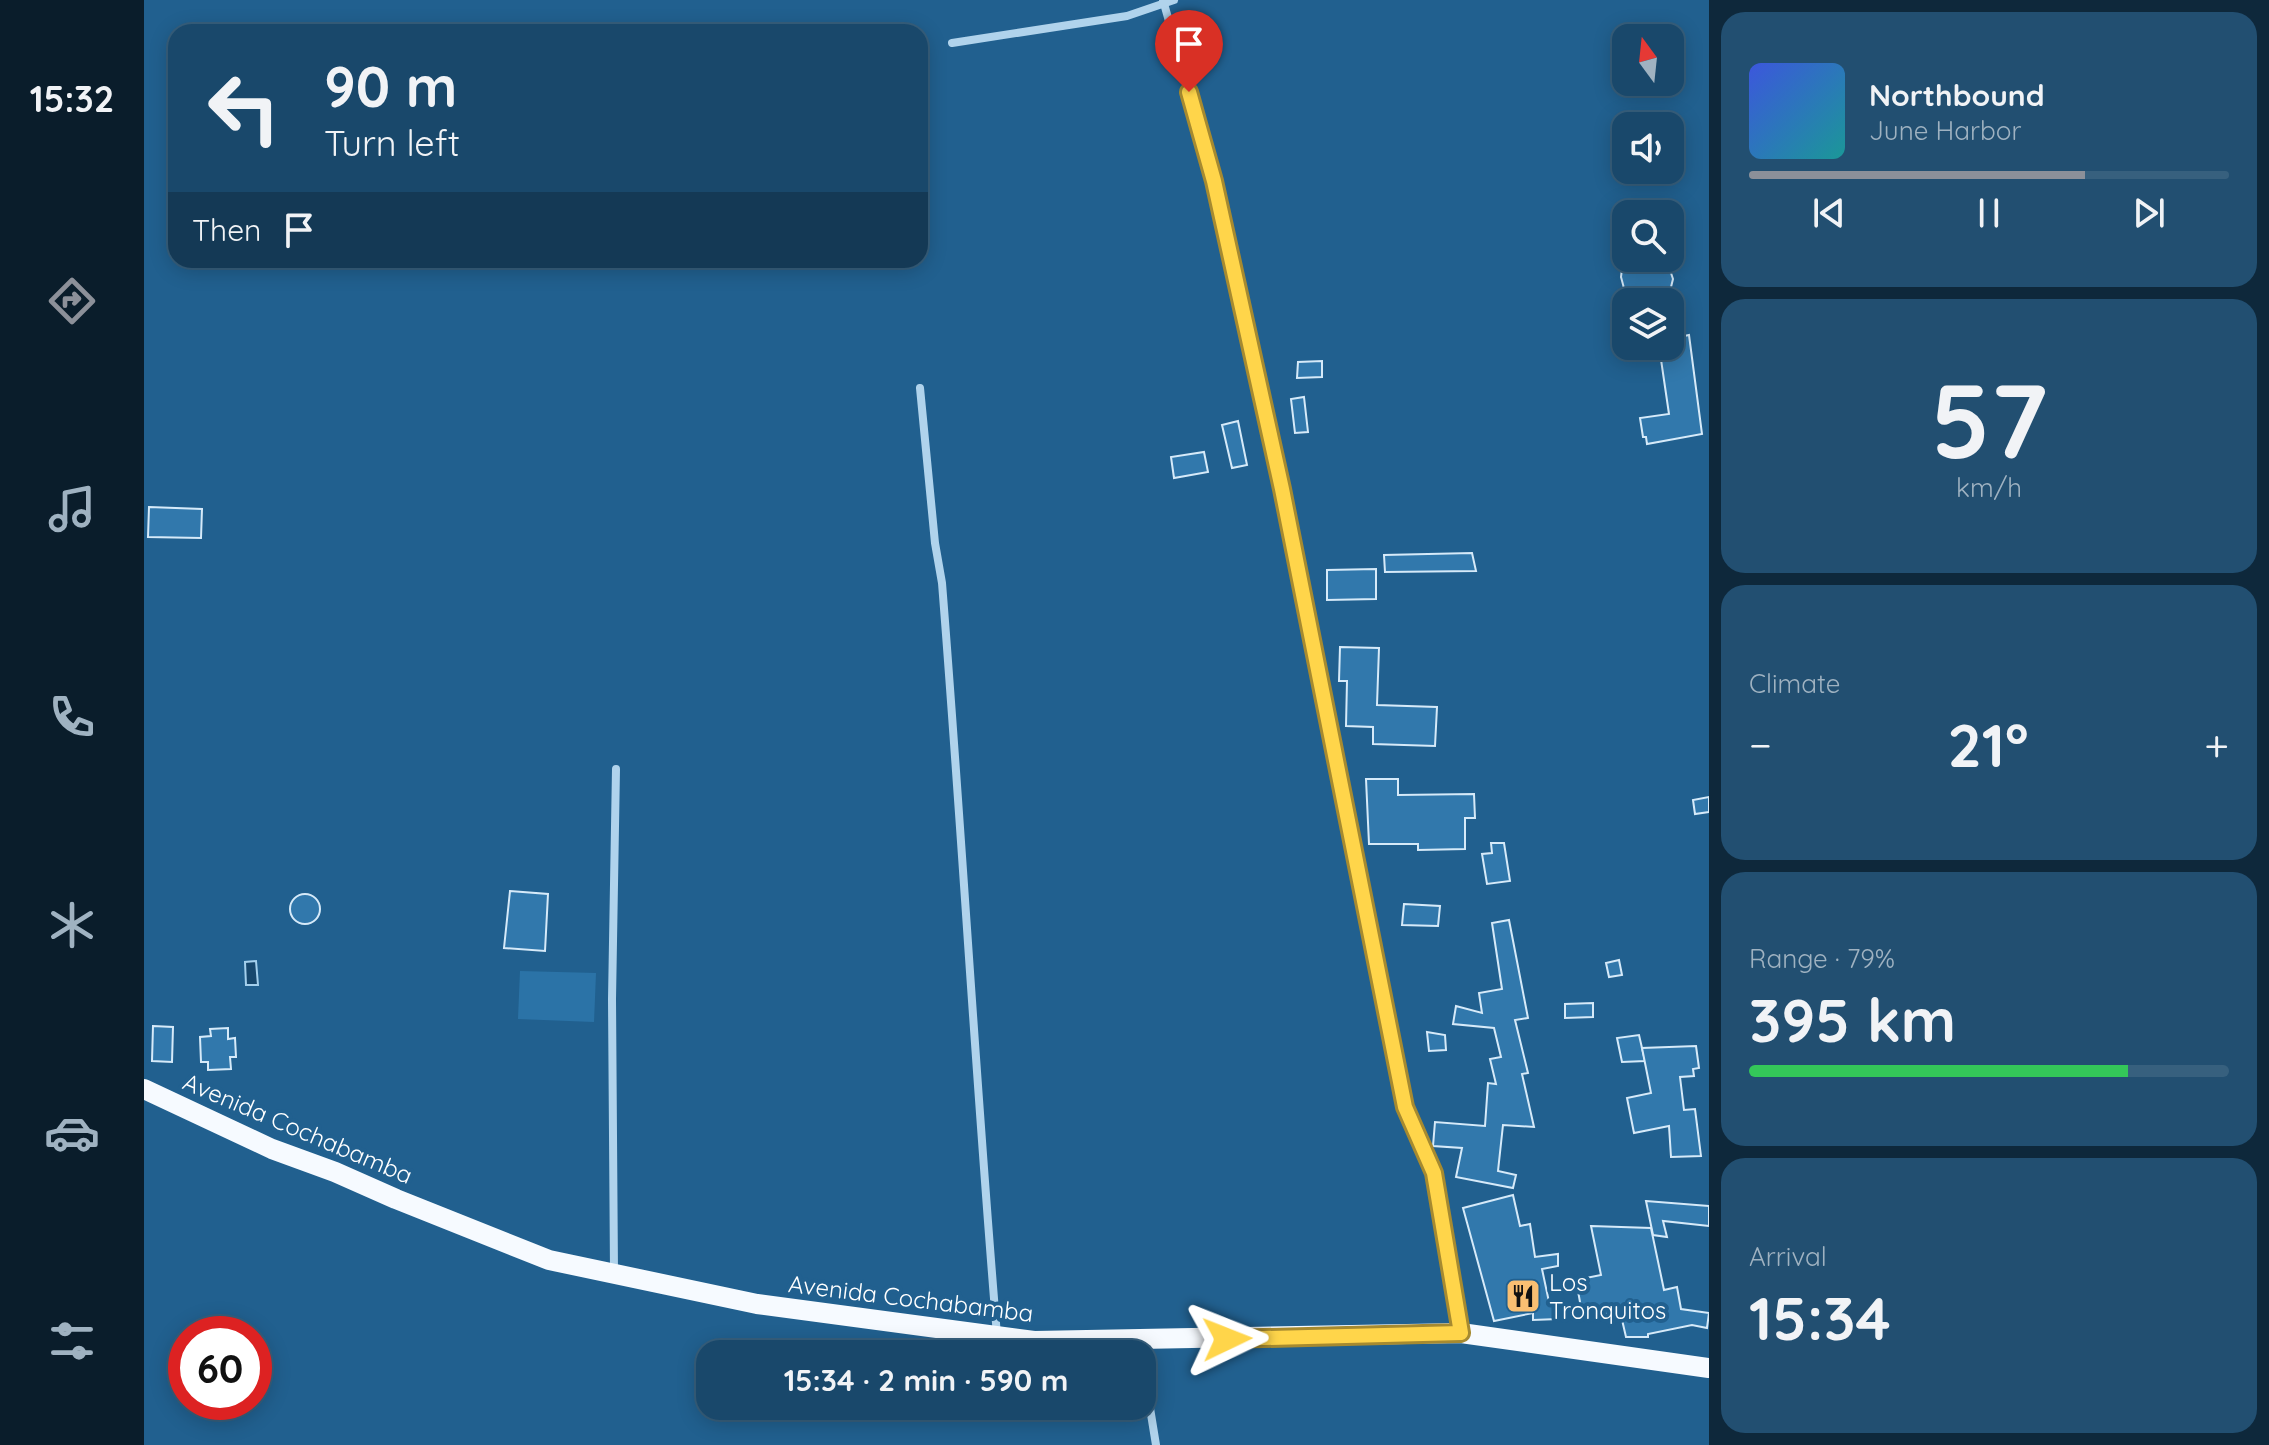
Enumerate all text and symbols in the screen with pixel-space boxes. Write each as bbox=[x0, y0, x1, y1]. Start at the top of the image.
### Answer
pin bbox=[1155, 10, 1223, 92]
icon: arrive bbox=[1167, 22, 1211, 66]
north arrow bbox=[1612, 24, 1684, 96]
map controls bbox=[1612, 24, 1684, 360]
text: 90 m bbox=[324, 51, 458, 121]
icon: left bbox=[192, 56, 296, 160]
text: 15:32 bbox=[30, 76, 114, 121]
text: Northbound bbox=[1869, 76, 2045, 114]
button: sound bbox=[1612, 112, 1684, 184]
text: June Harbor bbox=[1869, 114, 2021, 147]
text: Turn left bbox=[324, 120, 460, 165]
icon: previous bbox=[1807, 191, 1851, 235]
icon: pause bbox=[1967, 191, 2011, 235]
icon: next bbox=[2127, 191, 2171, 235]
button: search bbox=[1612, 200, 1684, 272]
icon: arrive bbox=[277, 208, 321, 252]
text: Then bbox=[192, 211, 261, 249]
icon: directions bbox=[44, 273, 100, 329]
button: layers bbox=[1612, 288, 1684, 360]
text: 57 bbox=[1930, 354, 2048, 484]
text: km/h bbox=[1956, 471, 2022, 504]
icon: music bbox=[44, 481, 100, 537]
text: Climate bbox=[1749, 667, 1840, 700]
icon: phone bbox=[44, 689, 100, 745]
text: 21° bbox=[1948, 707, 2029, 782]
text: − bbox=[1749, 717, 1772, 772]
text: + bbox=[2204, 717, 2229, 772]
icon: climate bbox=[44, 897, 100, 953]
text: Range · 79% bbox=[1749, 942, 1895, 975]
text: 395 km bbox=[1749, 982, 1956, 1057]
street label: Avenida Cochabamba bbox=[179, 1066, 417, 1190]
icon: car bbox=[44, 1105, 100, 1161]
text: Arrival bbox=[1749, 1240, 1827, 1273]
place label: Los Tronquitos bbox=[1549, 1267, 1666, 1325]
street label: Avenida Cochabamba bbox=[787, 1268, 1035, 1328]
restaurant icon: Los Tronquitos bbox=[1504, 1277, 1542, 1315]
text: 15:34 bbox=[1749, 1280, 1891, 1355]
position arrow bbox=[1185, 1297, 1269, 1381]
icon: filters bbox=[44, 1313, 100, 1369]
speed limit sign: 60 bbox=[168, 1316, 272, 1420]
text: 15:34 · 2 min · 590 m bbox=[784, 1361, 1068, 1399]

